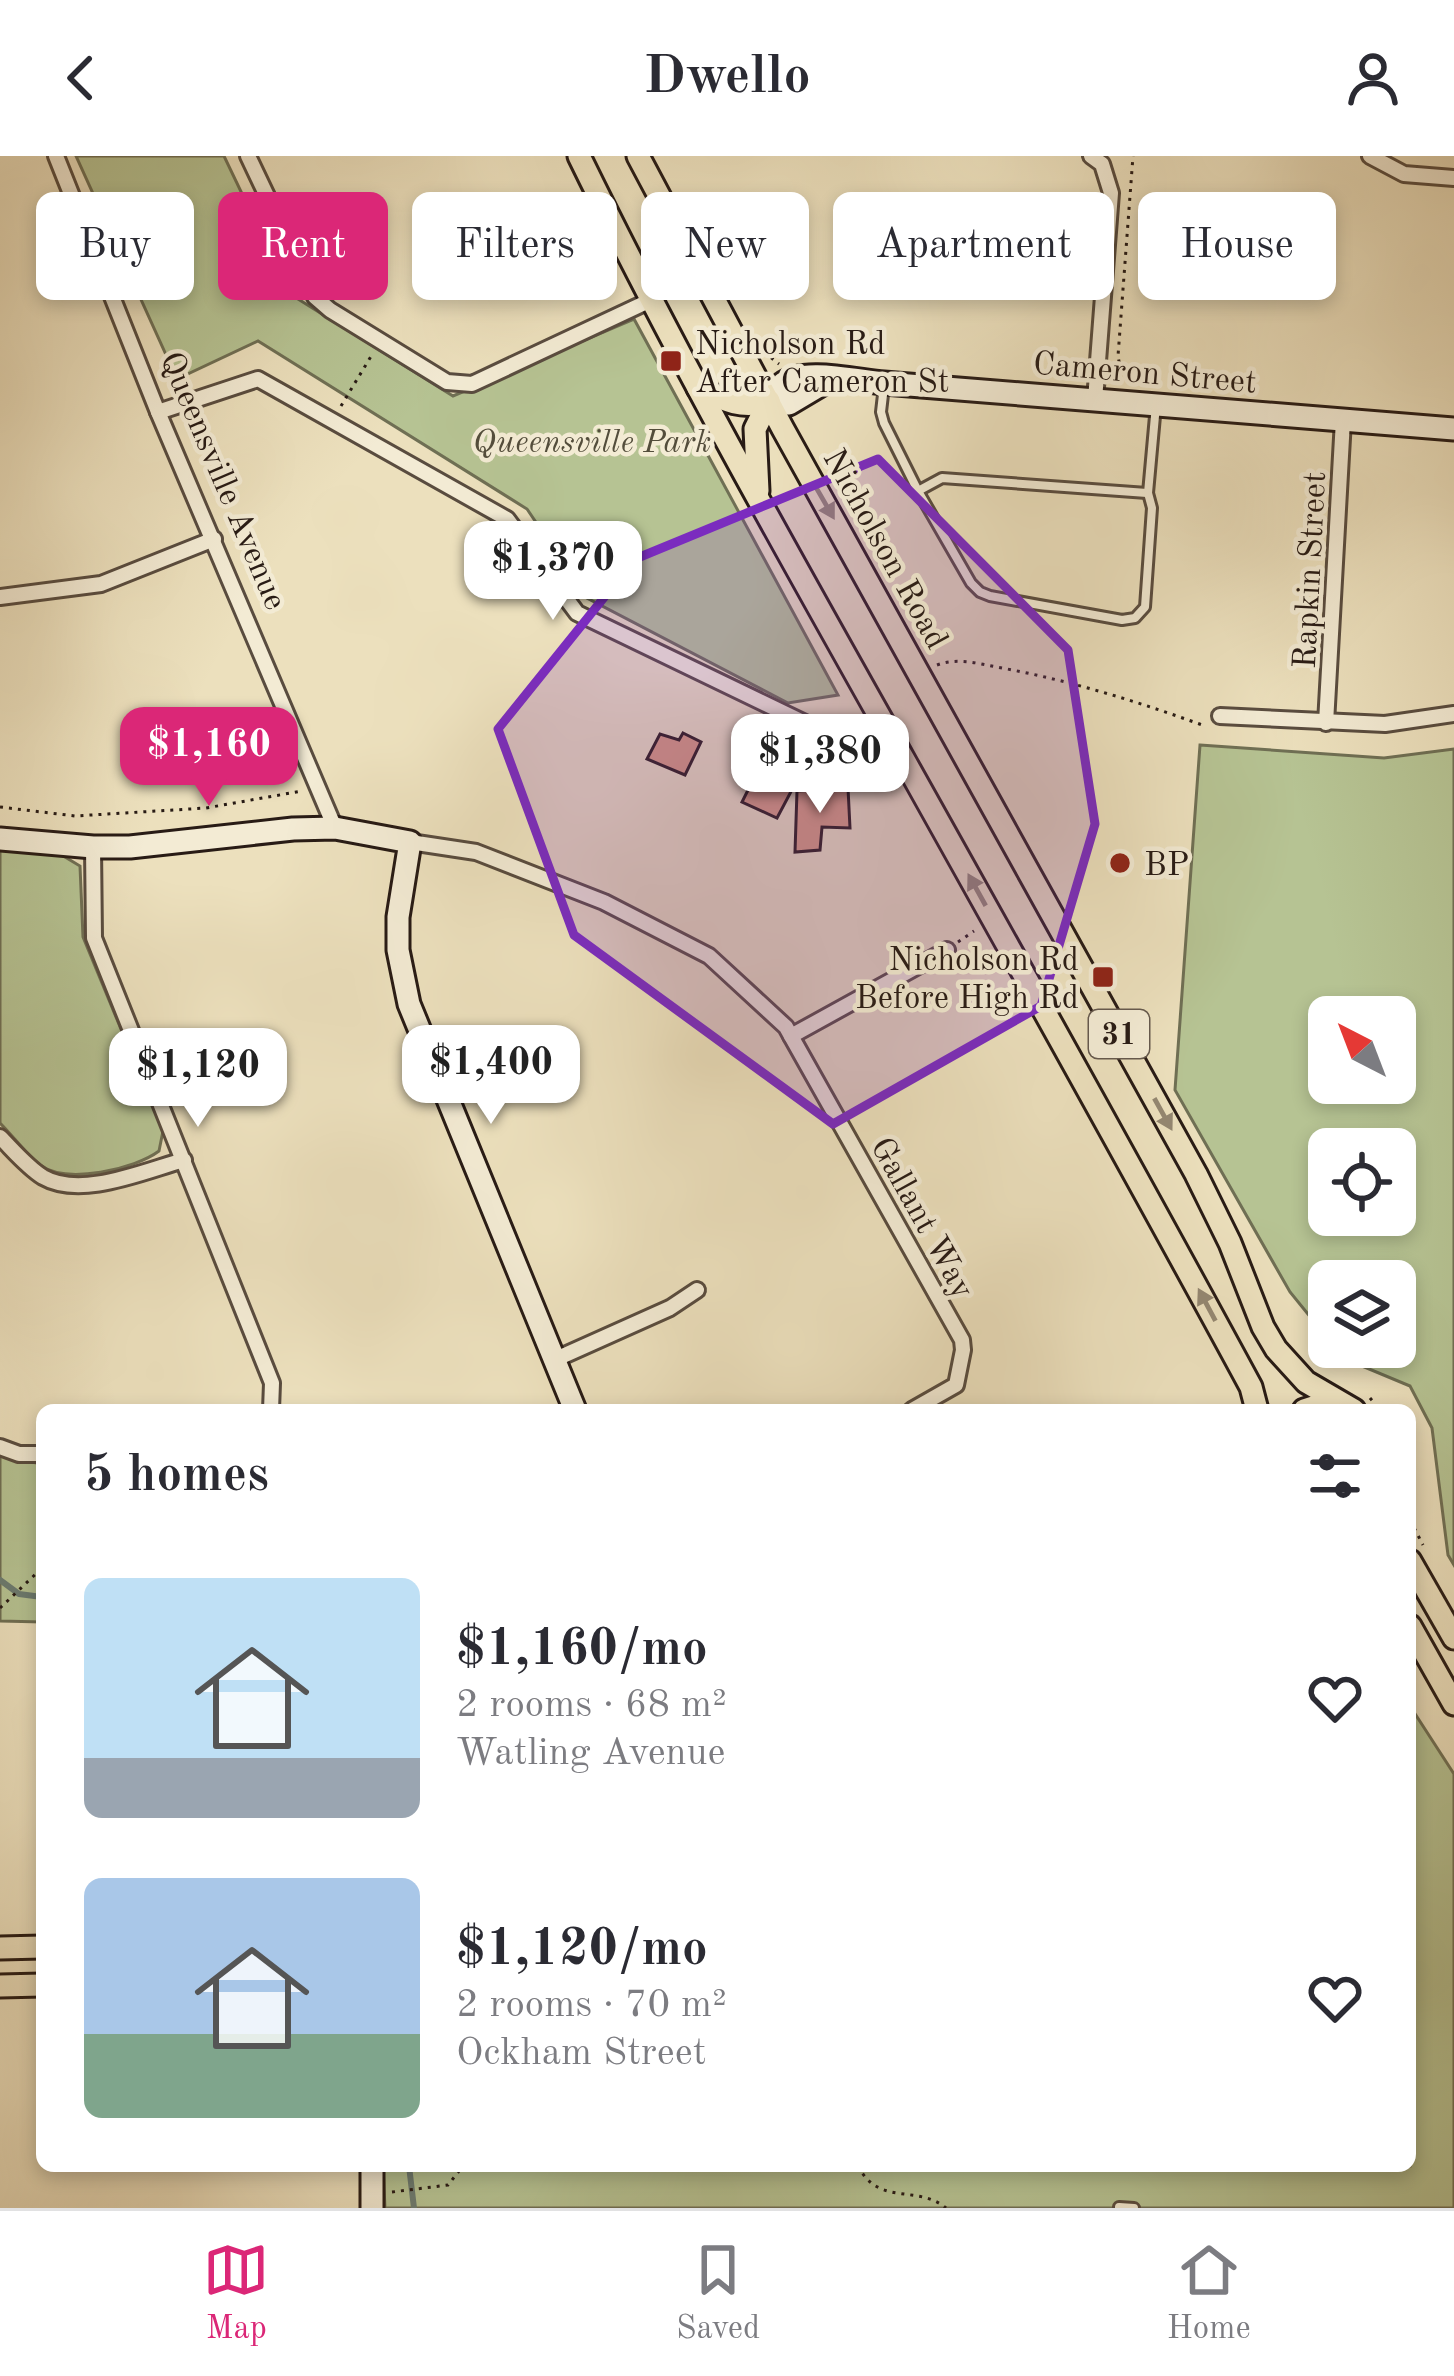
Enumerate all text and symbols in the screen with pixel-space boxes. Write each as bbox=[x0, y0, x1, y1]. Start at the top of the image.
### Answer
icon: back bbox=[48, 45, 114, 111]
icon: person bbox=[1340, 45, 1406, 111]
text: Dwello bbox=[643, 51, 811, 105]
chip: Buy bbox=[36, 192, 194, 300]
chip: Rent bbox=[218, 192, 388, 300]
chip: Filters bbox=[412, 192, 617, 300]
chip: New bbox=[641, 192, 809, 300]
chip: Apartment bbox=[833, 192, 1114, 300]
chip: House bbox=[1138, 192, 1336, 300]
place label: Nicholson Rd After Cameron St bbox=[695, 329, 949, 400]
street label: Queensville Avenue bbox=[153, 348, 291, 615]
marker: Nicholson Rd After Cameron St bbox=[658, 348, 684, 374]
street label: Cameron Street bbox=[1032, 348, 1258, 401]
park label: Queensville Park bbox=[473, 427, 711, 460]
street label: Nicholson Road bbox=[815, 444, 952, 655]
street label: Rapkin Street bbox=[1290, 471, 1333, 670]
one-way arrow bbox=[814, 486, 835, 521]
pin: $1,370 bbox=[455, 521, 651, 623]
text: $1,370 bbox=[491, 540, 615, 579]
pin: $1,160 bbox=[111, 707, 307, 809]
pin: $1,380 bbox=[722, 714, 918, 816]
text: $1,160 bbox=[147, 726, 271, 765]
text: $1,380 bbox=[758, 733, 882, 772]
marker: BP bbox=[1107, 850, 1133, 876]
place label: BP bbox=[1144, 850, 1189, 883]
one-way arrow bbox=[967, 873, 988, 908]
place label: Nicholson Rd Before High Rd bbox=[855, 945, 1079, 1016]
marker: Nicholson Rd Before High Rd bbox=[1090, 964, 1116, 990]
north arrow bbox=[1308, 996, 1416, 1104]
map controls bbox=[1308, 996, 1416, 1368]
road number: 31 bbox=[1089, 1010, 1149, 1058]
pin: $1,400 bbox=[393, 1025, 589, 1127]
pin: $1,120 bbox=[100, 1028, 296, 1130]
text: $1,400 bbox=[429, 1044, 553, 1083]
text: $1,120 bbox=[136, 1047, 260, 1086]
one-way arrow bbox=[1152, 1098, 1173, 1131]
button: locate bbox=[1308, 1128, 1416, 1236]
street label: Gallant Way bbox=[863, 1133, 979, 1305]
button: layers bbox=[1308, 1260, 1416, 1368]
one-way arrow bbox=[1197, 1288, 1218, 1323]
icon: filters bbox=[1302, 1443, 1368, 1509]
text: 5 homes bbox=[84, 1451, 269, 1502]
text: $1,160/mo bbox=[456, 1625, 708, 1676]
icon: home bbox=[180, 1626, 324, 1770]
icon: heart bbox=[1302, 1665, 1368, 1731]
text: 2 rooms · 68 m² bbox=[456, 1686, 727, 1725]
text: Watling Avenue bbox=[456, 1734, 725, 1773]
text: $1,120/mo bbox=[456, 1925, 708, 1976]
icon: home bbox=[180, 1926, 324, 2070]
icon: heart bbox=[1302, 1965, 1368, 2031]
text: 2 rooms · 70 m² bbox=[456, 1986, 727, 2025]
text: Ockham Street bbox=[456, 2034, 706, 2073]
tab: Map bbox=[203, 2237, 269, 2350]
tab: Saved bbox=[676, 2237, 760, 2350]
tab: Home bbox=[1167, 2237, 1251, 2350]

